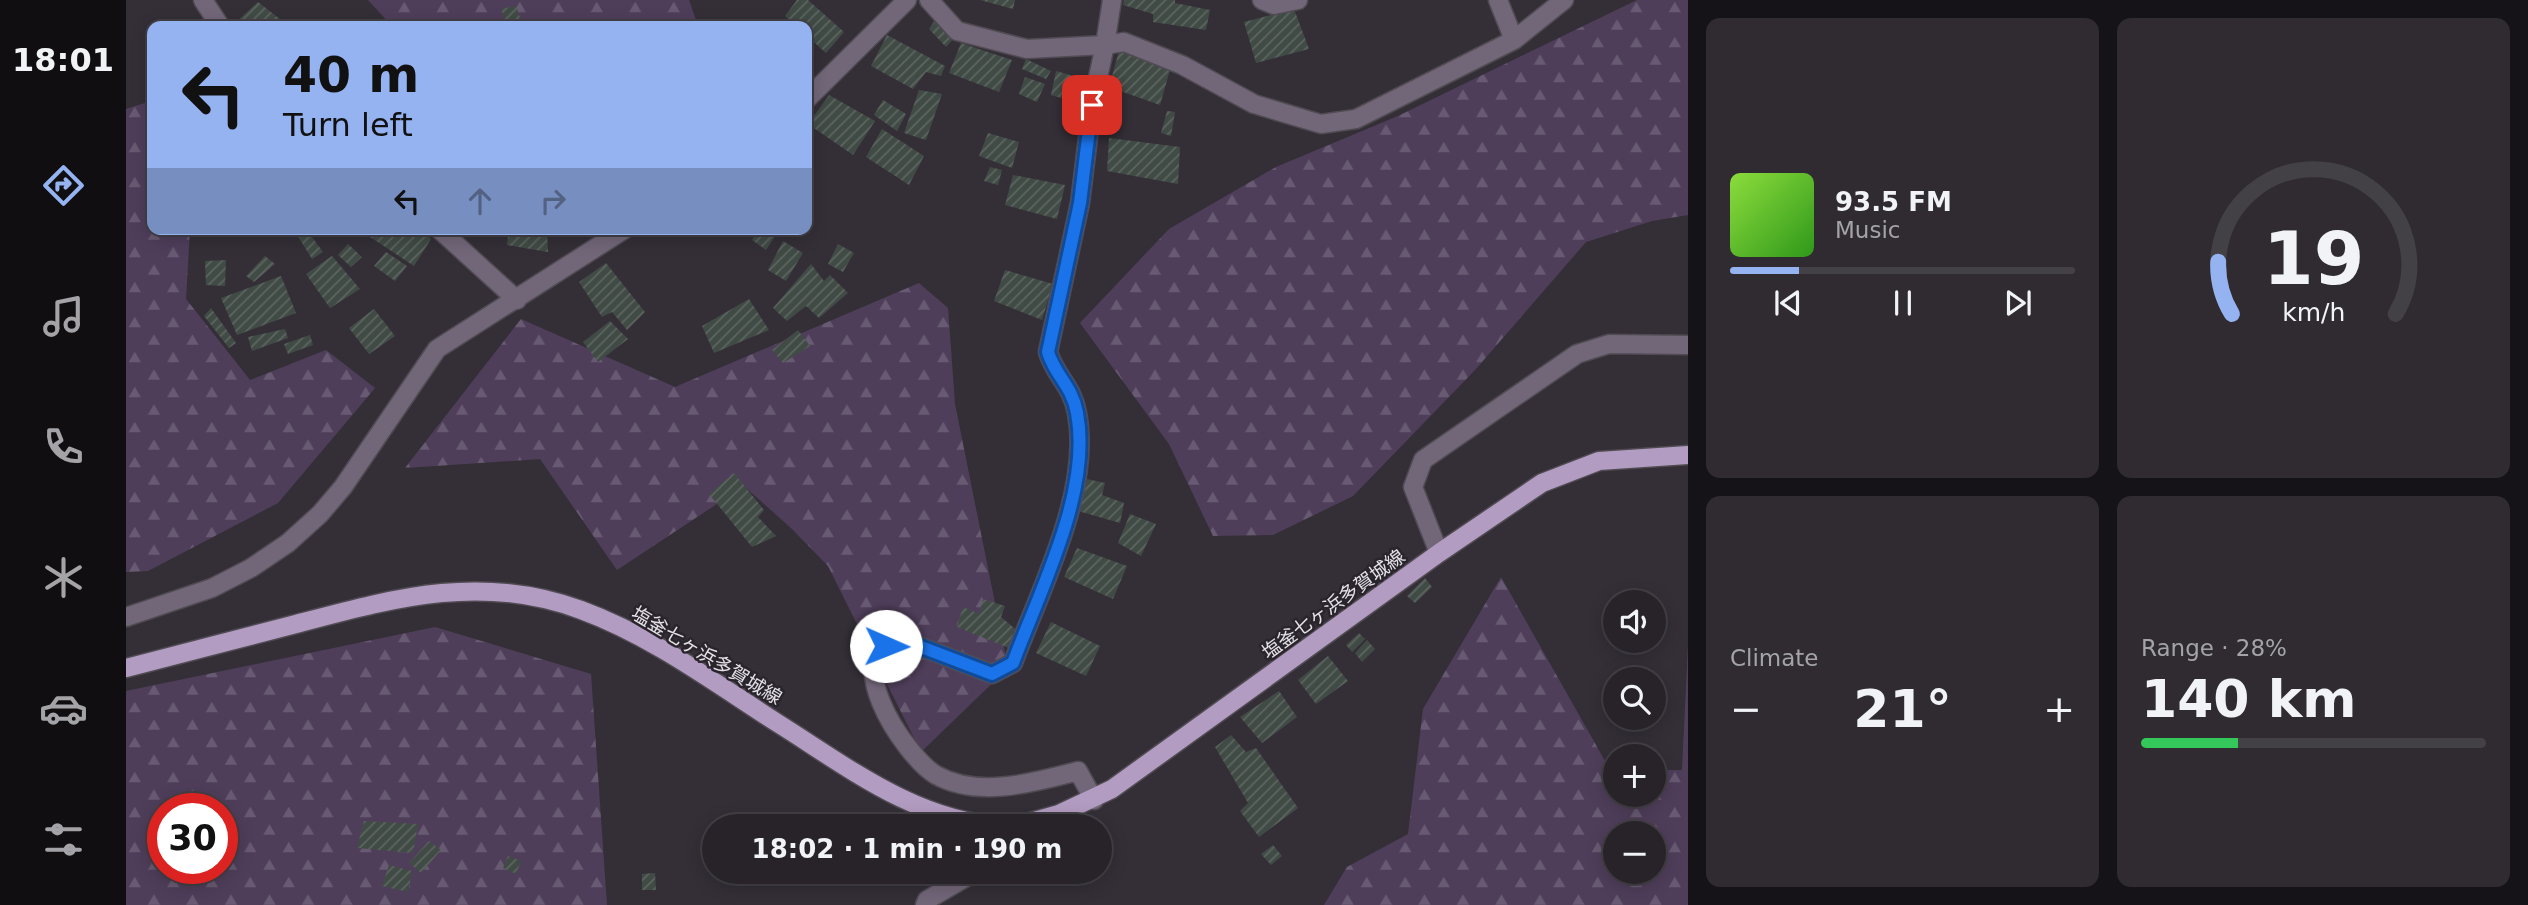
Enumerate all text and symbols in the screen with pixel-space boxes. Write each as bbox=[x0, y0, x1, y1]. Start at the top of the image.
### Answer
text: 18:01 bbox=[12, 41, 114, 79]
text: 40 m bbox=[283, 47, 419, 104]
icon: left bbox=[168, 49, 259, 140]
pin bbox=[1062, 75, 1122, 135]
icon: arrive bbox=[1073, 86, 1111, 124]
text: Turn left bbox=[283, 106, 413, 144]
icon: directions bbox=[39, 161, 88, 210]
icon: left bbox=[388, 182, 426, 220]
icon: ahead bbox=[461, 182, 499, 220]
icon: right bbox=[534, 182, 572, 220]
text: 93.5 FM bbox=[1835, 187, 1952, 217]
text: 19 bbox=[2263, 216, 2364, 301]
text: Music bbox=[1835, 217, 1900, 243]
icon: previous bbox=[1769, 284, 1807, 322]
icon: pause bbox=[1884, 284, 1922, 322]
icon: next bbox=[1999, 284, 2037, 322]
icon: music bbox=[39, 292, 88, 341]
text: km/h bbox=[2282, 298, 2345, 327]
icon: phone bbox=[39, 422, 88, 471]
street label: 塩釜七ヶ浜多賀城線 bbox=[1257, 545, 1409, 663]
icon: climate bbox=[39, 553, 88, 602]
map controls bbox=[1603, 590, 1666, 884]
button: sound bbox=[1603, 590, 1666, 653]
street label: 塩釜七ヶ浜多賀城線 bbox=[628, 602, 786, 708]
position arrow bbox=[849, 609, 923, 683]
text: Range · 28% bbox=[2141, 635, 2287, 661]
text: Climate bbox=[1730, 645, 1819, 671]
button: search bbox=[1603, 667, 1666, 730]
text: 140 km bbox=[2141, 669, 2356, 729]
text: 21° bbox=[1853, 679, 1952, 739]
icon: car bbox=[39, 684, 88, 733]
text: − bbox=[1730, 687, 1762, 731]
text: + bbox=[2043, 687, 2075, 731]
button: + bbox=[1603, 744, 1666, 807]
speed limit sign: 30 bbox=[147, 793, 238, 884]
icon: filters bbox=[39, 815, 88, 864]
button: − bbox=[1603, 821, 1666, 884]
text: 18:02 · 1 min · 190 m bbox=[752, 834, 1062, 864]

